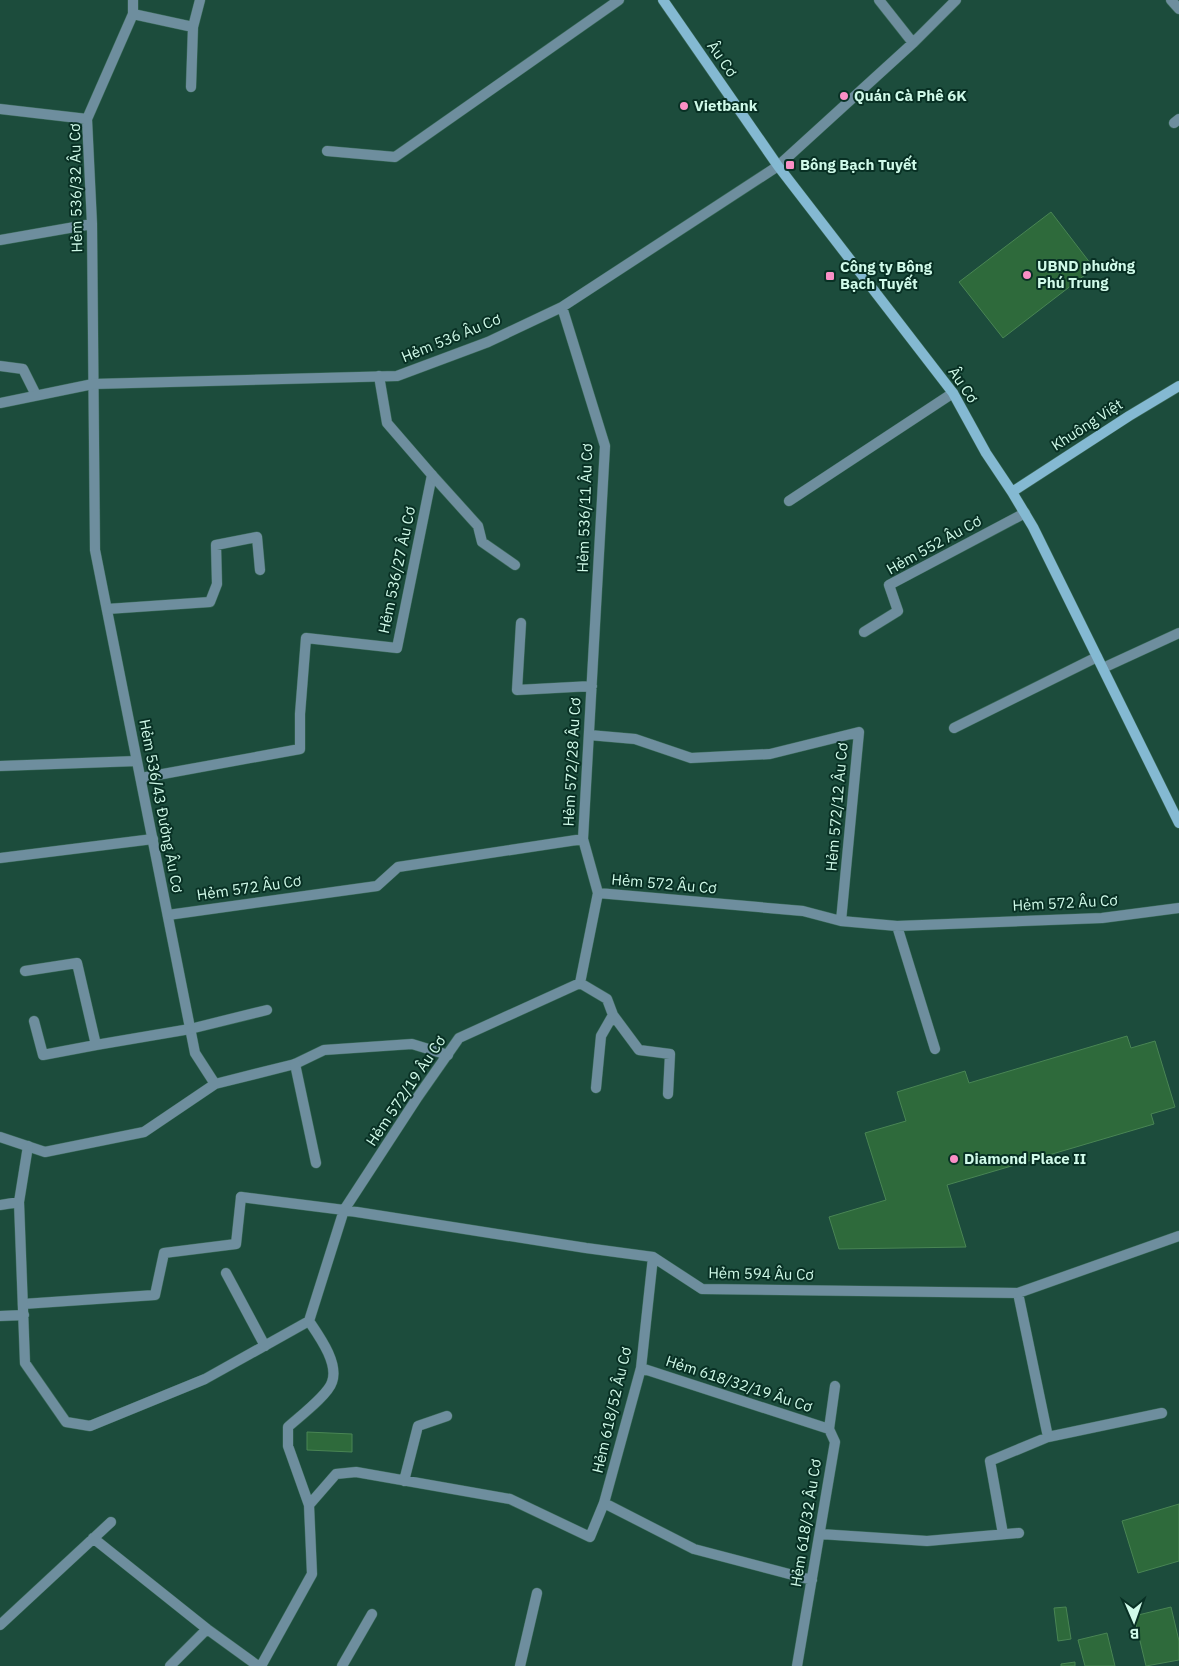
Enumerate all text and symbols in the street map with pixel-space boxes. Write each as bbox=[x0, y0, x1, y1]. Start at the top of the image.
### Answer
street label: Âu Cơ bbox=[703, 37, 741, 80]
place label: Quán Cà Phê 6K bbox=[854, 86, 967, 105]
marker: Quán Cà Phê 6K bbox=[838, 90, 850, 102]
place label: Vietbank bbox=[694, 96, 758, 115]
marker: Vietbank bbox=[678, 100, 690, 112]
street label: Hẻm 536/32 Âu Cơ bbox=[65, 123, 86, 253]
place label: Bông Bạch Tuyết bbox=[800, 155, 917, 174]
marker: Bông Bạch Tuyết bbox=[784, 159, 796, 171]
place label: UBND phường Phú Trung bbox=[1037, 256, 1136, 292]
place label: Công ty Bông Bạch Tuyết bbox=[840, 257, 933, 293]
marker: UBND phường Phú Trung bbox=[1021, 269, 1033, 281]
marker: Công ty Bông Bạch Tuyết bbox=[824, 270, 836, 282]
street label: Hẻm 536 Âu Cơ bbox=[398, 309, 503, 366]
street label: Âu Cơ bbox=[945, 363, 982, 406]
street label: Khuông Việt bbox=[1047, 394, 1126, 455]
street label: Hẻm 536/11 Âu Cơ bbox=[573, 443, 596, 573]
street label: Hẻm 536/27 Âu Cơ bbox=[374, 505, 419, 635]
street label: Hẻm 552 Âu Cơ bbox=[883, 511, 984, 578]
street label: Hẻm 572/28 Âu Cơ bbox=[559, 697, 584, 827]
street label: Hẻm 536/43 Đường Âu Cơ bbox=[135, 718, 188, 894]
street label: Hẻm 572/12 Âu Cơ bbox=[821, 742, 852, 872]
street label: Hẻm 572 Âu Cơ bbox=[611, 869, 717, 898]
street label: Hẻm 572 Âu Cơ bbox=[195, 871, 302, 904]
street label: Hẻm 572 Âu Cơ bbox=[1012, 890, 1118, 915]
street label: Hẻm 572/19 Âu Cơ bbox=[362, 1032, 450, 1150]
place label: Diamond Place II bbox=[964, 1149, 1086, 1168]
marker: Diamond Place II bbox=[948, 1153, 960, 1165]
street label: Hẻm 594 Âu Cơ bbox=[708, 1263, 814, 1284]
street label: Hẻm 618/52 Âu Cơ bbox=[588, 1345, 635, 1475]
street label: Hẻm 618/32/19 Âu Cơ bbox=[664, 1351, 815, 1416]
street label: Hẻm 618/32 Âu Cơ bbox=[786, 1458, 825, 1588]
north arrow bbox=[1109, 1596, 1159, 1646]
text: B bbox=[1129, 1625, 1139, 1643]

